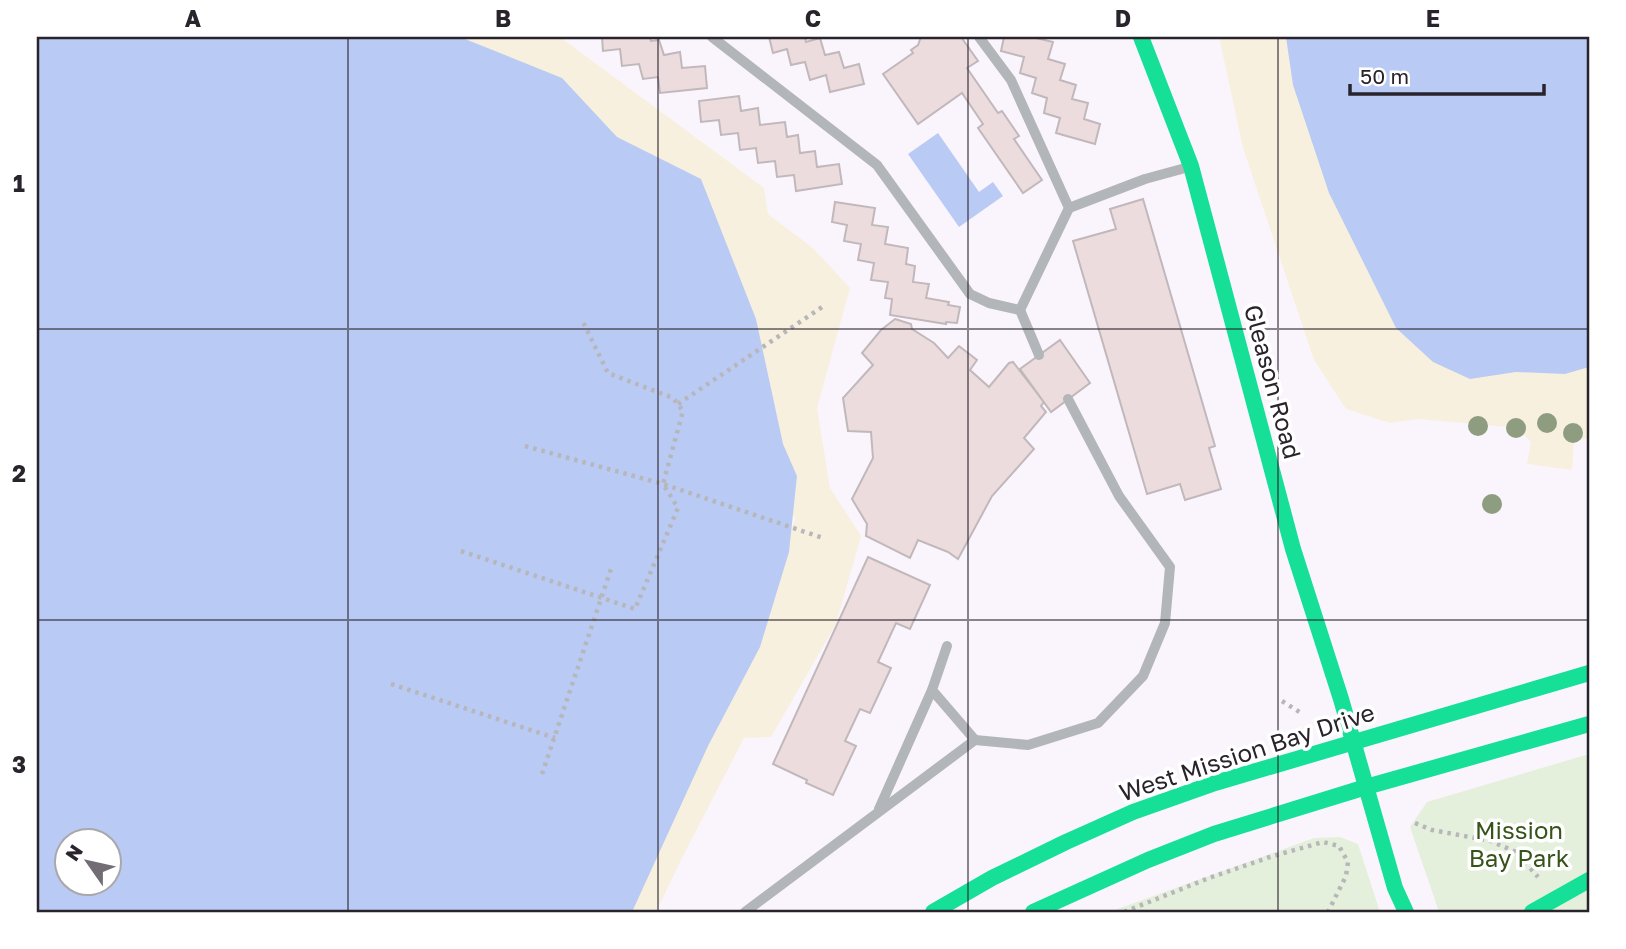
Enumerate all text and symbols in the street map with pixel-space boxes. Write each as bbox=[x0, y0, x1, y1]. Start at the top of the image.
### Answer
text: A bbox=[185, 4, 202, 32]
text: B bbox=[495, 4, 511, 32]
text: C bbox=[805, 4, 821, 32]
text: D bbox=[1115, 4, 1131, 32]
text: E bbox=[1426, 4, 1440, 32]
scale bar bbox=[1350, 52, 1544, 96]
text: 50 m bbox=[1360, 63, 1409, 89]
text: 1 bbox=[13, 169, 25, 197]
street label: Gleason Road bbox=[1239, 301, 1308, 462]
text: 2 bbox=[12, 459, 26, 487]
street label: West Mission Bay Drive bbox=[1115, 697, 1378, 807]
text: 3 bbox=[12, 750, 26, 778]
park label: Mission Bay Park bbox=[1469, 815, 1569, 872]
north arrow bbox=[52, 827, 122, 897]
text: N bbox=[60, 840, 87, 865]

